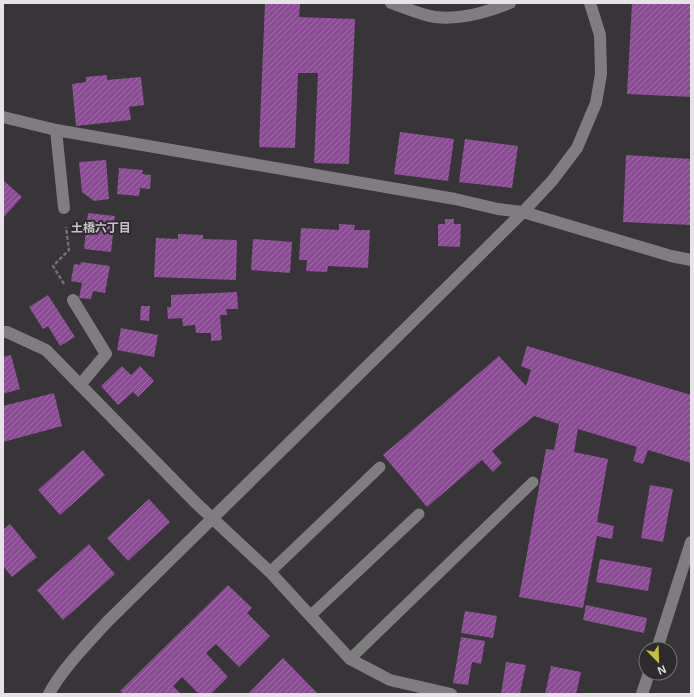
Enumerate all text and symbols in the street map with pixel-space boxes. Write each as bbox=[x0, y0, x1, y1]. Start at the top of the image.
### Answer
district label: 土橋六丁目 bbox=[71, 221, 131, 235]
north arrow bbox=[638, 641, 678, 681]
text: N bbox=[656, 663, 668, 677]

